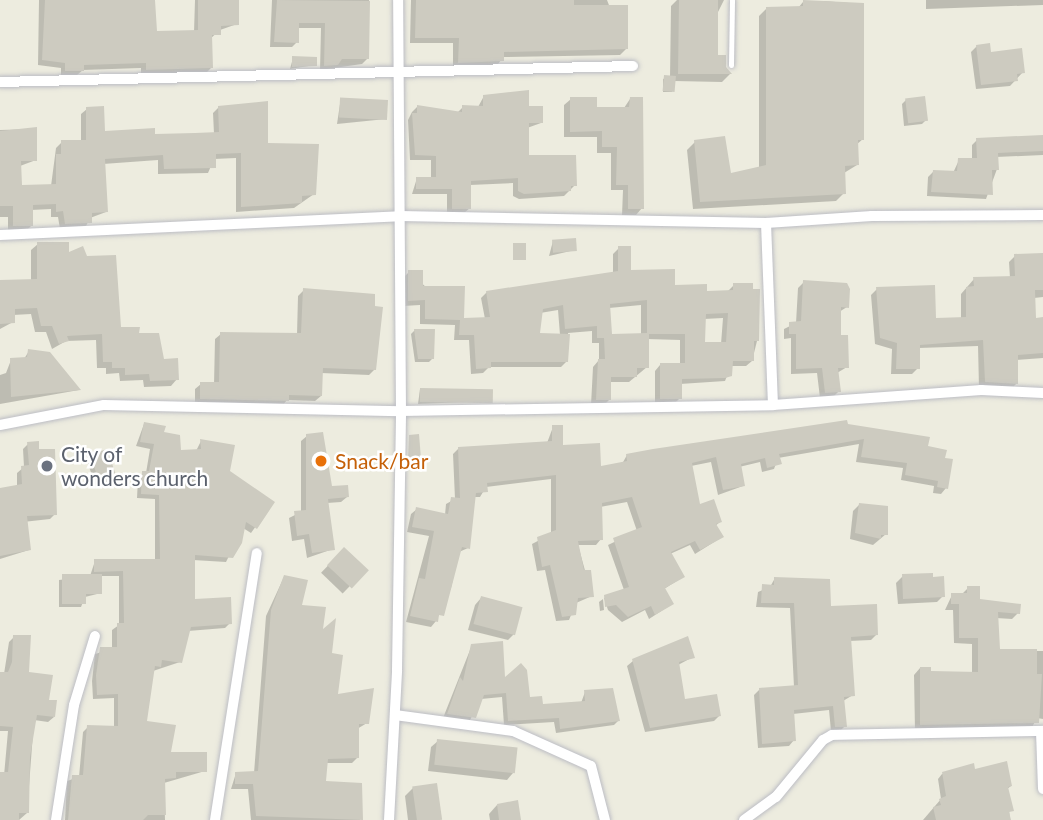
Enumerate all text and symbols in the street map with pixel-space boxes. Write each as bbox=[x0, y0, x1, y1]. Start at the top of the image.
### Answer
place label: City of wonders church bbox=[61, 441, 208, 491]
place label: Snack/bar bbox=[335, 448, 428, 474]
marker: Snack/bar bbox=[313, 453, 329, 469]
marker: City of wonders church bbox=[39, 458, 55, 474]

